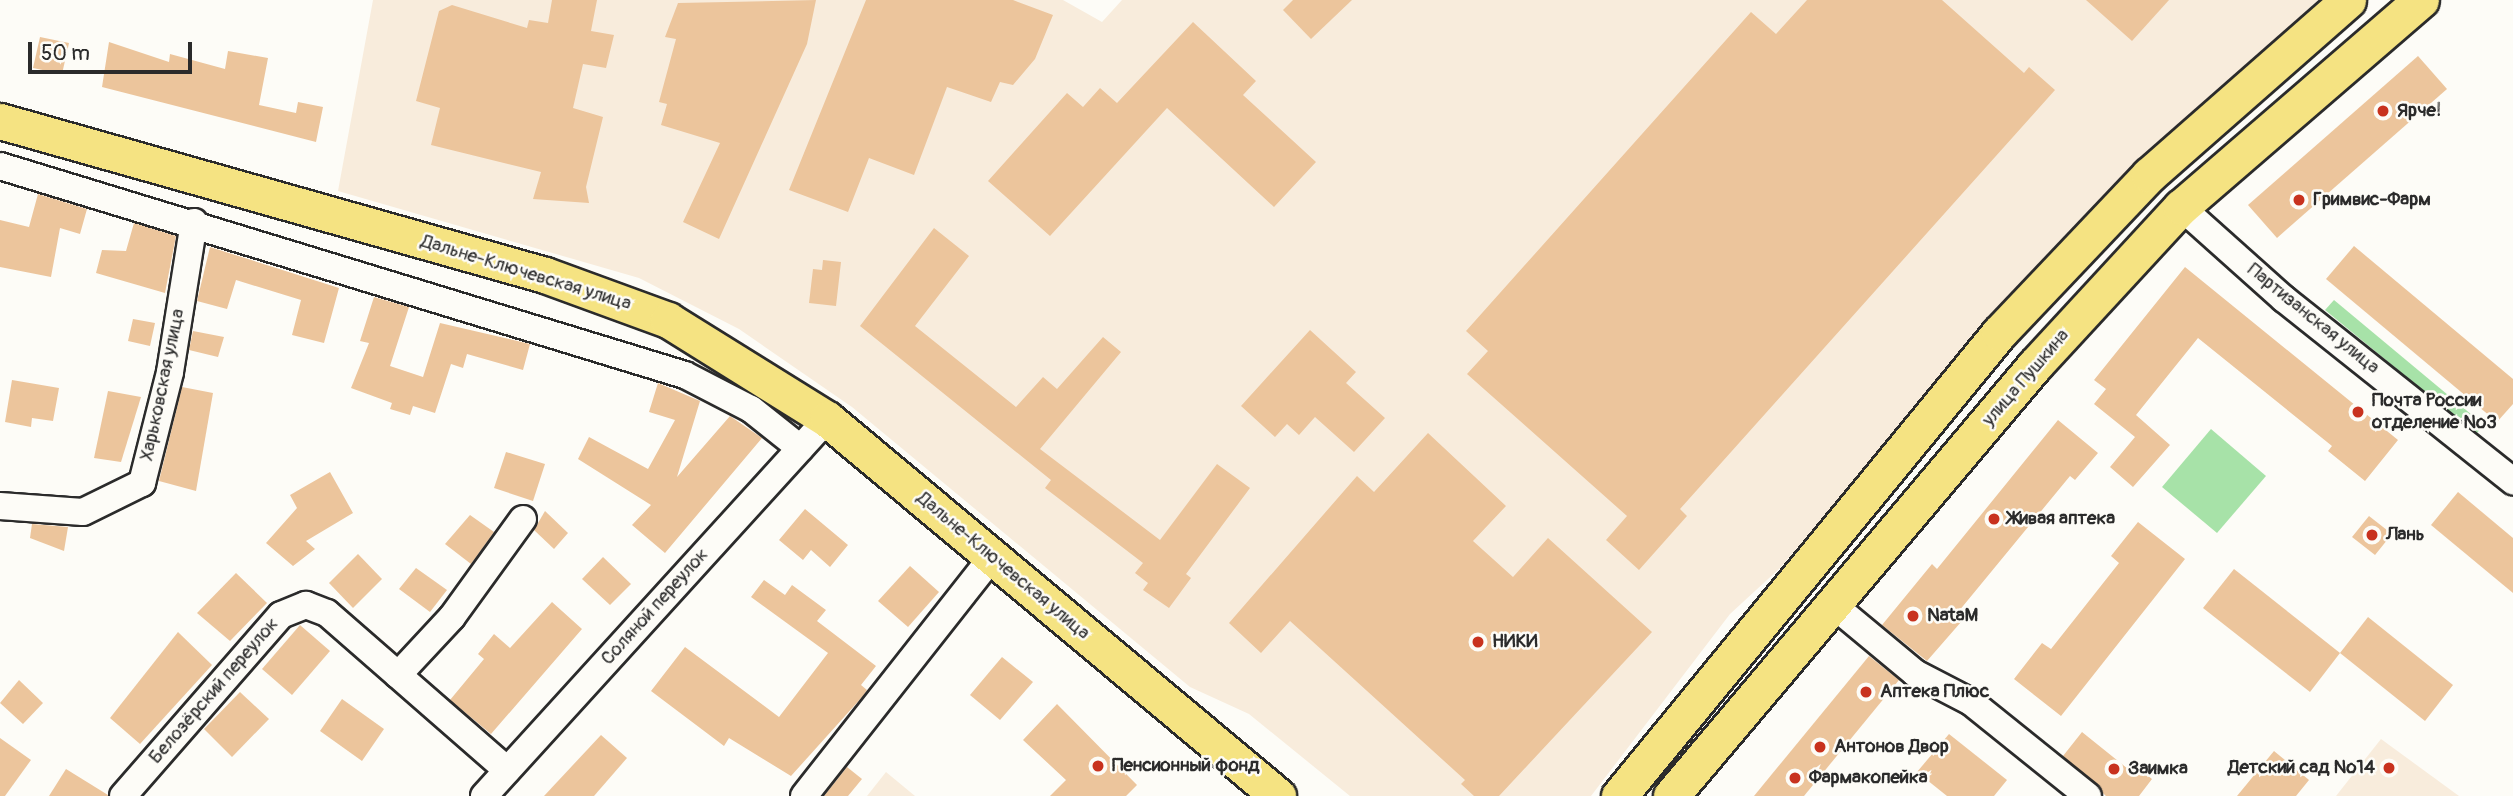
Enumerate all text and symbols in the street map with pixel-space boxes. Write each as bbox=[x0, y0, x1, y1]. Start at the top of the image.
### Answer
scale bar bbox=[32, 28, 196, 72]
text: 50 m bbox=[41, 40, 90, 67]
place label: Ярче! bbox=[2397, 100, 2441, 122]
marker: Ярче! bbox=[2375, 103, 2391, 119]
place label: Гримвис-Фарм bbox=[2313, 189, 2431, 211]
marker: Гримвис-Фарм bbox=[2291, 192, 2307, 208]
street label: Дальне-Ключевская улица bbox=[418, 230, 634, 316]
street label: Партизанская улица bbox=[2242, 259, 2384, 379]
street label: Харьковская улица bbox=[136, 307, 190, 463]
street label: улица Пушкина bbox=[1978, 325, 2074, 431]
place label: Почта России отделение №3 bbox=[2372, 390, 2497, 434]
marker: Почта России отделение №3 bbox=[2350, 404, 2366, 420]
street label: Дальне-Ключевская улица bbox=[912, 487, 1094, 645]
place label: Живая аптека bbox=[2008, 508, 2115, 530]
marker: Живая аптека bbox=[1986, 511, 2002, 527]
place label: Лань bbox=[2386, 524, 2424, 546]
marker: Лань bbox=[2364, 527, 2380, 543]
street label: Соляной переулок bbox=[597, 544, 713, 670]
place label: NataM bbox=[1927, 605, 1978, 627]
marker: NataM bbox=[1905, 608, 1921, 624]
street label: Белозёрский переулок bbox=[144, 613, 284, 769]
place label: НИКИ bbox=[1492, 631, 1538, 653]
marker: НИКИ bbox=[1470, 634, 1486, 650]
place label: Аптека Плюс bbox=[1880, 681, 1989, 703]
marker: Аптека Плюс bbox=[1858, 684, 1874, 700]
place label: Антонов Двор bbox=[1834, 736, 1949, 758]
marker: Антонов Двор bbox=[1812, 739, 1828, 755]
place label: Пенсионный фонд bbox=[1112, 755, 1259, 777]
place label: Детский сад №14 bbox=[2228, 757, 2375, 779]
marker: Пенсионный фонд bbox=[1090, 758, 1106, 774]
place label: Заимка bbox=[2128, 758, 2188, 780]
marker: Детский сад №14 bbox=[2381, 760, 2397, 776]
marker: Заимка bbox=[2106, 761, 2122, 777]
place label: Фармакопейка bbox=[1809, 767, 1928, 789]
marker: Фармакопейка bbox=[1787, 770, 1803, 786]

